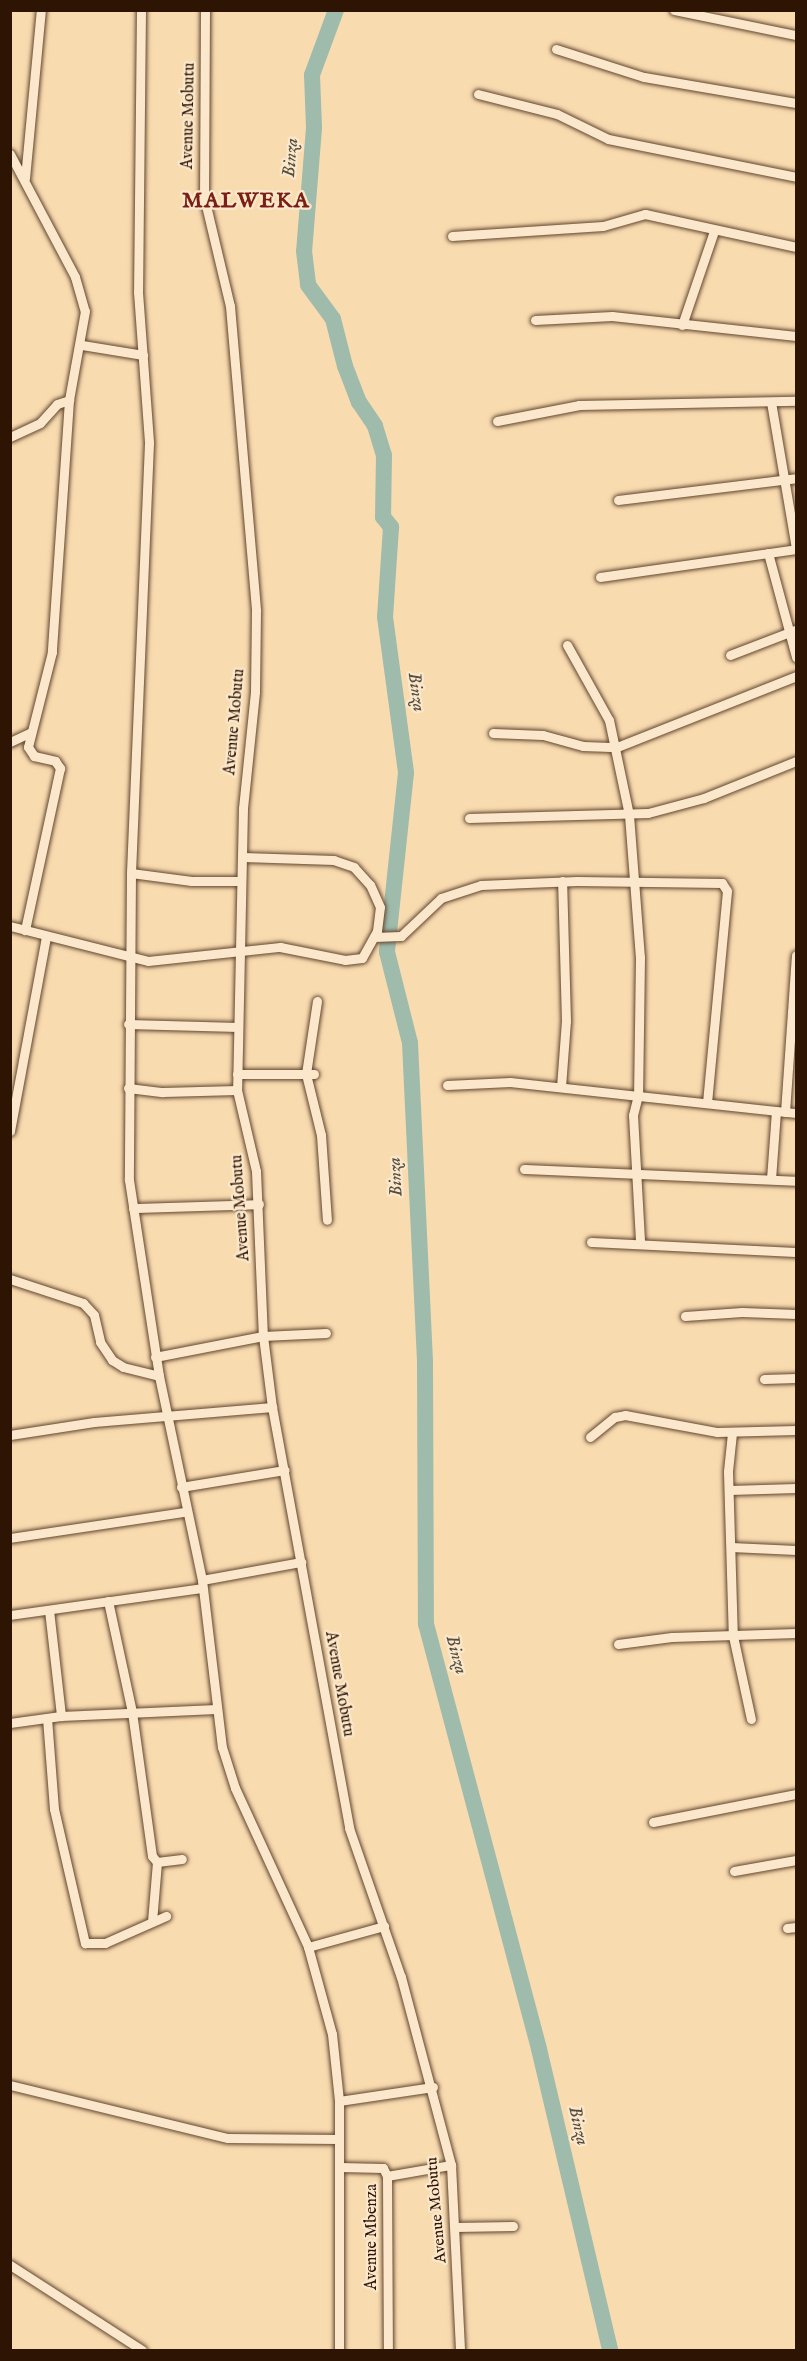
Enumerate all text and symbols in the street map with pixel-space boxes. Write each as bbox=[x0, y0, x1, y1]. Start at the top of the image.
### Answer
street label: Avenue Mobutu bbox=[178, 63, 200, 169]
water label: Binza bbox=[280, 137, 304, 179]
district label: MALWEKA bbox=[182, 189, 310, 215]
street label: Avenue Mobutu bbox=[221, 668, 249, 776]
water label: Binza bbox=[402, 671, 428, 713]
street label: Avenue Mobutu bbox=[228, 1154, 254, 1262]
water label: Binza bbox=[385, 1157, 409, 1197]
street label: Avenue Mobutu bbox=[320, 1630, 358, 1738]
water label: Binza bbox=[439, 1633, 471, 1677]
water label: Binza bbox=[562, 2104, 592, 2148]
street label: Avenue Mobutu bbox=[423, 2156, 451, 2264]
street label: Avenue Mbenza bbox=[362, 2184, 382, 2290]

